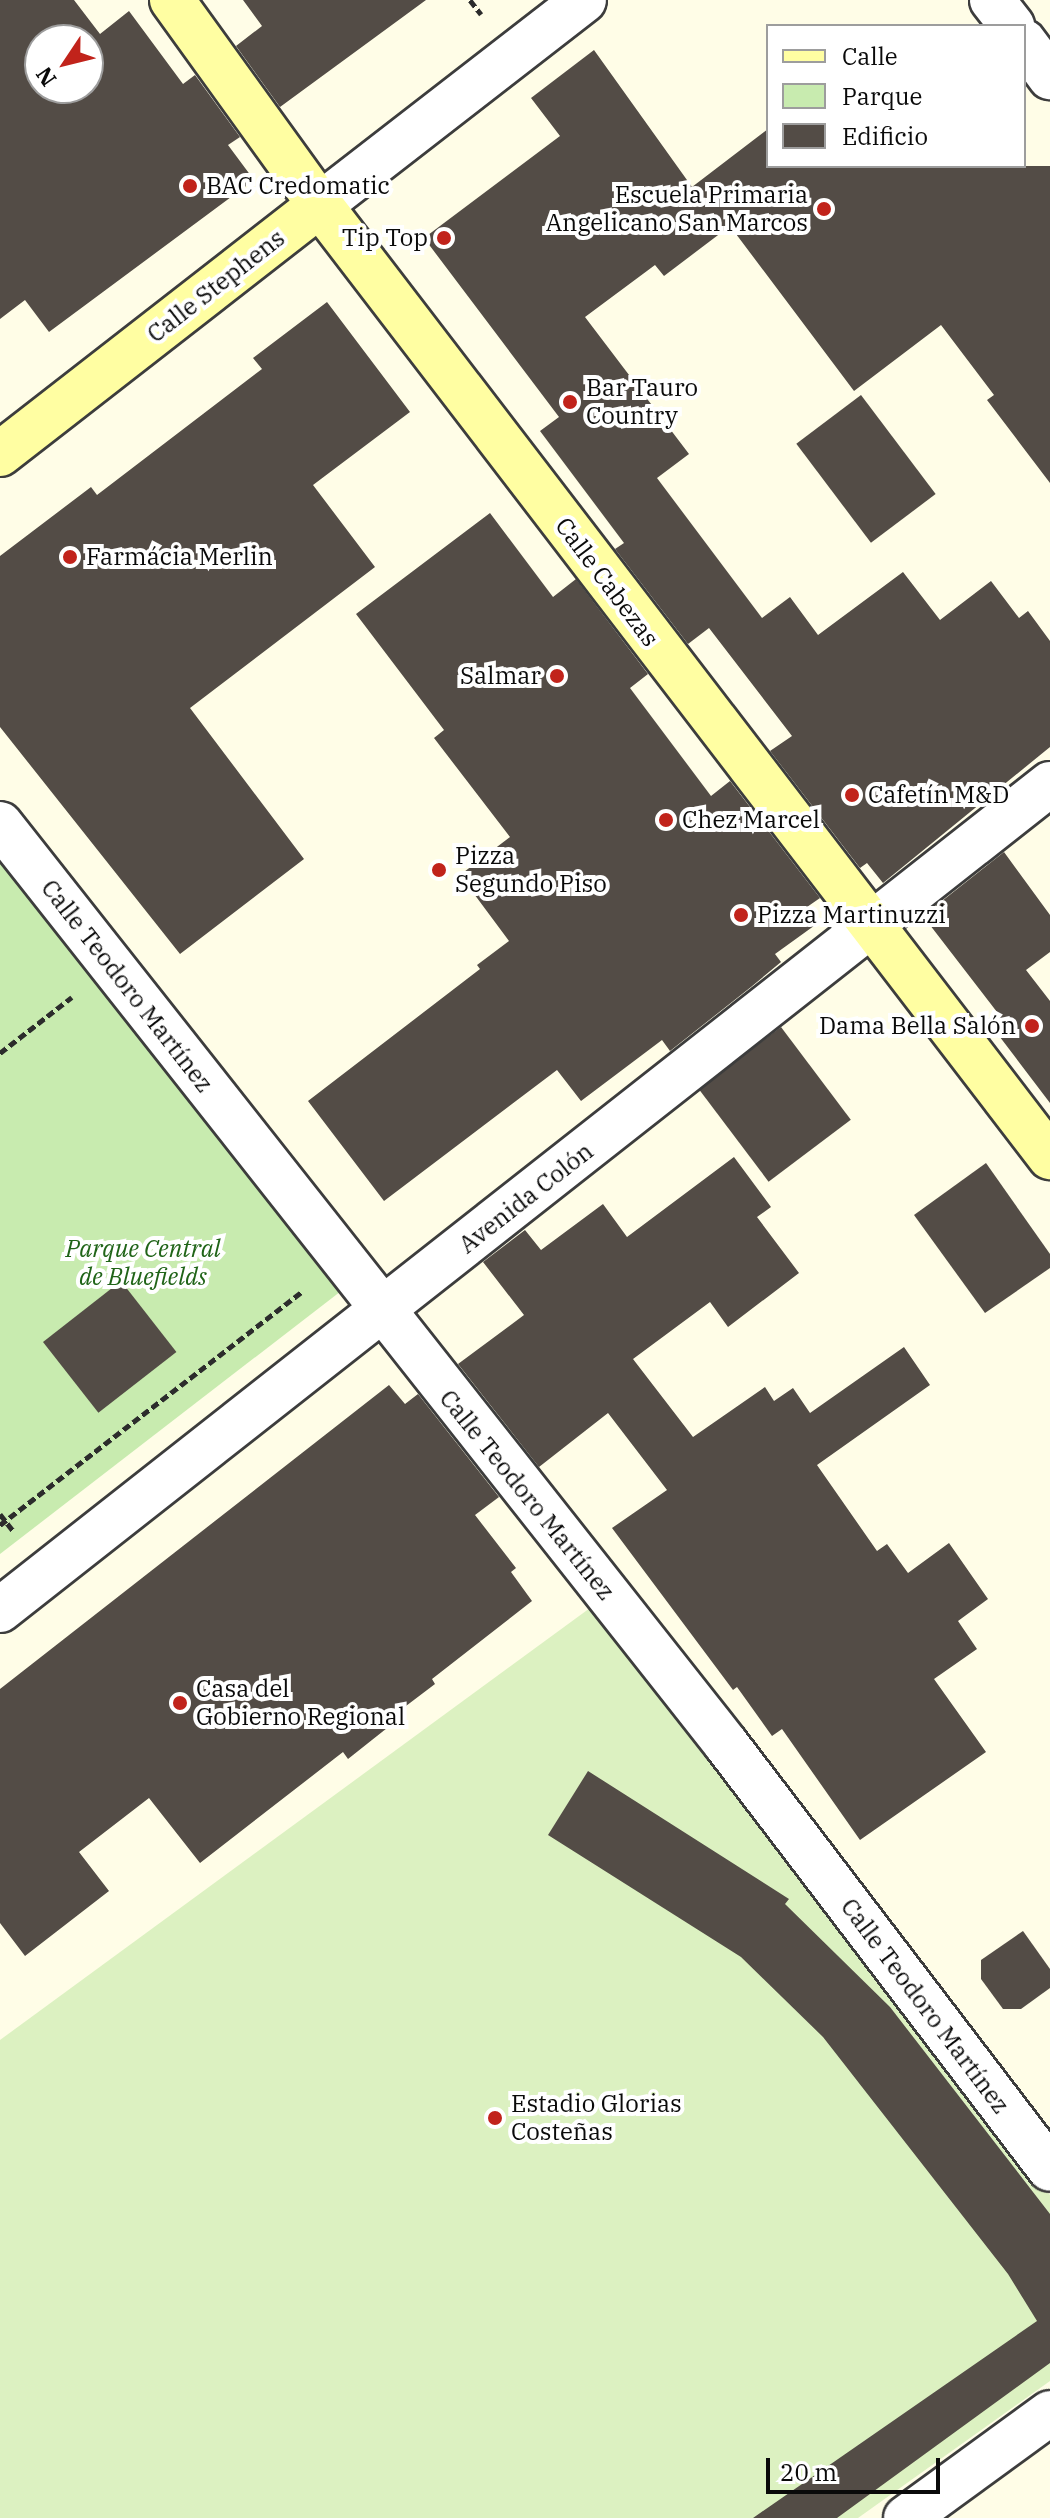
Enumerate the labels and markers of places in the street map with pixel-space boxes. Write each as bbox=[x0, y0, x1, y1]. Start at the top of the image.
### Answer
place label: BAC Credomatic bbox=[206, 172, 390, 200]
marker: BAC Credomatic bbox=[181, 177, 199, 195]
place label: Escuela Primaria Angelicano San Marcos bbox=[546, 181, 808, 237]
marker: Escuela Primaria Angelicano San Marcos bbox=[815, 200, 833, 218]
place label: Tip Top bbox=[342, 224, 428, 252]
marker: Tip Top bbox=[435, 229, 453, 247]
place label: Bar Tauro Country bbox=[586, 374, 698, 430]
marker: Bar Tauro Country bbox=[561, 393, 579, 411]
place label: Farmácia Merlin bbox=[86, 543, 273, 571]
marker: Farmácia Merlin bbox=[61, 548, 79, 566]
place label: Salmar bbox=[460, 662, 541, 690]
marker: Salmar bbox=[548, 667, 566, 685]
place label: Cafetín M&D bbox=[868, 781, 1009, 809]
marker: Cafetín M&D bbox=[843, 786, 861, 804]
place label: Chez Marcel bbox=[682, 806, 820, 834]
marker: Chez Marcel bbox=[657, 811, 675, 829]
place label: Pizza Segundo Piso bbox=[455, 842, 607, 898]
marker: Pizza Segundo Piso bbox=[430, 861, 448, 879]
place label: Pizza Martinuzzi bbox=[757, 901, 946, 929]
marker: Pizza Martinuzzi bbox=[732, 906, 750, 924]
place label: Dama Bella Salón bbox=[819, 1012, 1016, 1040]
marker: Dama Bella Salón bbox=[1023, 1017, 1041, 1035]
place label: Casa del Gobierno Regional bbox=[196, 1675, 405, 1731]
marker: Casa del Gobierno Regional bbox=[171, 1694, 189, 1712]
place label: Estadio Glorias Costeñas bbox=[511, 2090, 682, 2146]
marker: Estadio Glorias Costeñas bbox=[486, 2109, 504, 2127]

